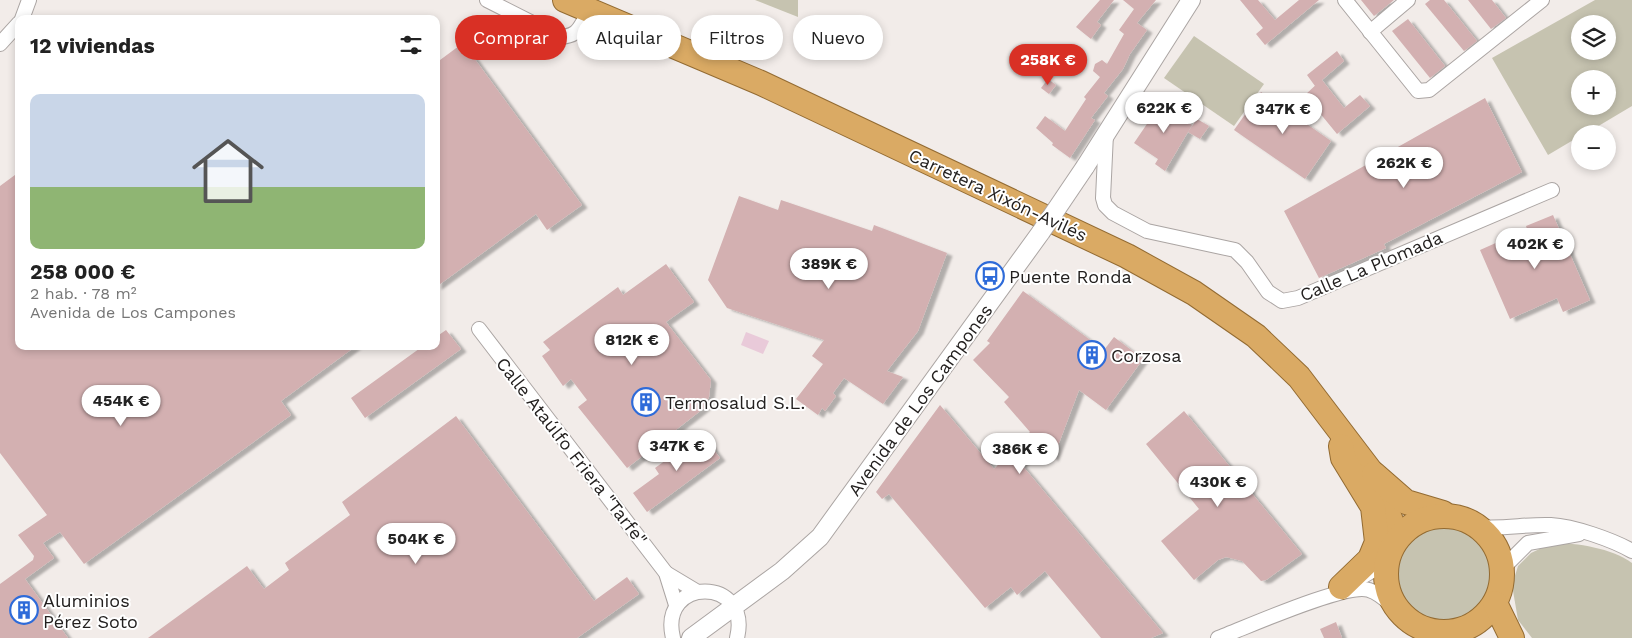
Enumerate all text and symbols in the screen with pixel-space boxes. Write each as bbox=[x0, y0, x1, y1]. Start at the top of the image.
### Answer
chip: Comprar bbox=[455, 15, 567, 60]
chip: Alquilar bbox=[577, 15, 681, 60]
chip: Filtros bbox=[691, 15, 783, 60]
chip: Nuevo bbox=[793, 15, 883, 60]
map controls bbox=[1571, 15, 1616, 170]
button: layers bbox=[1571, 15, 1616, 60]
icon: filters bbox=[397, 31, 425, 59]
text: 12 viviendas bbox=[30, 33, 155, 58]
pin: 258K € bbox=[1007, 44, 1089, 86]
text: 258K € bbox=[1020, 50, 1076, 69]
button: + bbox=[1571, 70, 1616, 115]
pin: 622K € bbox=[1123, 92, 1205, 134]
pin: 347K € bbox=[1242, 92, 1324, 135]
text: 622K € bbox=[1136, 98, 1192, 117]
text: 347K € bbox=[1255, 99, 1311, 118]
button: − bbox=[1571, 125, 1616, 170]
icon: home bbox=[183, 126, 273, 216]
street label: Carretera Xixón-Avilés bbox=[906, 144, 1090, 246]
pin: 262K € bbox=[1363, 146, 1445, 189]
text: 262K € bbox=[1376, 153, 1432, 172]
street label: Calle La Plomada bbox=[1297, 226, 1445, 306]
pin: 402K € bbox=[1494, 228, 1576, 270]
text: 402K € bbox=[1507, 234, 1564, 253]
pin: 389K € bbox=[788, 248, 870, 290]
text: 389K € bbox=[801, 254, 857, 273]
text: 258 000 € bbox=[30, 259, 135, 284]
bus stop icon: Puente Ronda bbox=[975, 261, 1005, 291]
place label: Puente Ronda bbox=[1009, 266, 1132, 287]
text: 2 hab. · 78 m² bbox=[30, 284, 137, 303]
street label: Avenida de Los Campones bbox=[843, 300, 997, 500]
text: Avenida de Los Campones bbox=[30, 303, 236, 322]
pin: 812K € bbox=[591, 324, 673, 366]
text: 812K € bbox=[605, 330, 659, 349]
building icon: Corzosa bbox=[1077, 340, 1107, 370]
place label: Corzosa bbox=[1111, 345, 1181, 366]
street label: Calle Ataúlfo Friera "Tarfe" bbox=[492, 353, 652, 549]
pin: 454K € bbox=[80, 384, 162, 427]
building icon: Termosalud S.L. bbox=[631, 387, 661, 417]
text: 454K € bbox=[93, 391, 149, 410]
place label: Termosalud S.L. bbox=[665, 392, 805, 413]
pin: 347K € bbox=[636, 430, 718, 472]
pin: 386K € bbox=[979, 432, 1061, 475]
text: 347K € bbox=[649, 436, 705, 455]
text: 386K € bbox=[992, 439, 1048, 458]
pin: 430K € bbox=[1177, 466, 1259, 508]
text: 430K € bbox=[1190, 472, 1246, 491]
pin: 504K € bbox=[375, 522, 457, 565]
text: 504K € bbox=[388, 529, 444, 548]
place label: Aluminios Pérez Soto bbox=[43, 590, 138, 632]
building icon: Aluminios Pérez Soto bbox=[9, 595, 39, 625]

